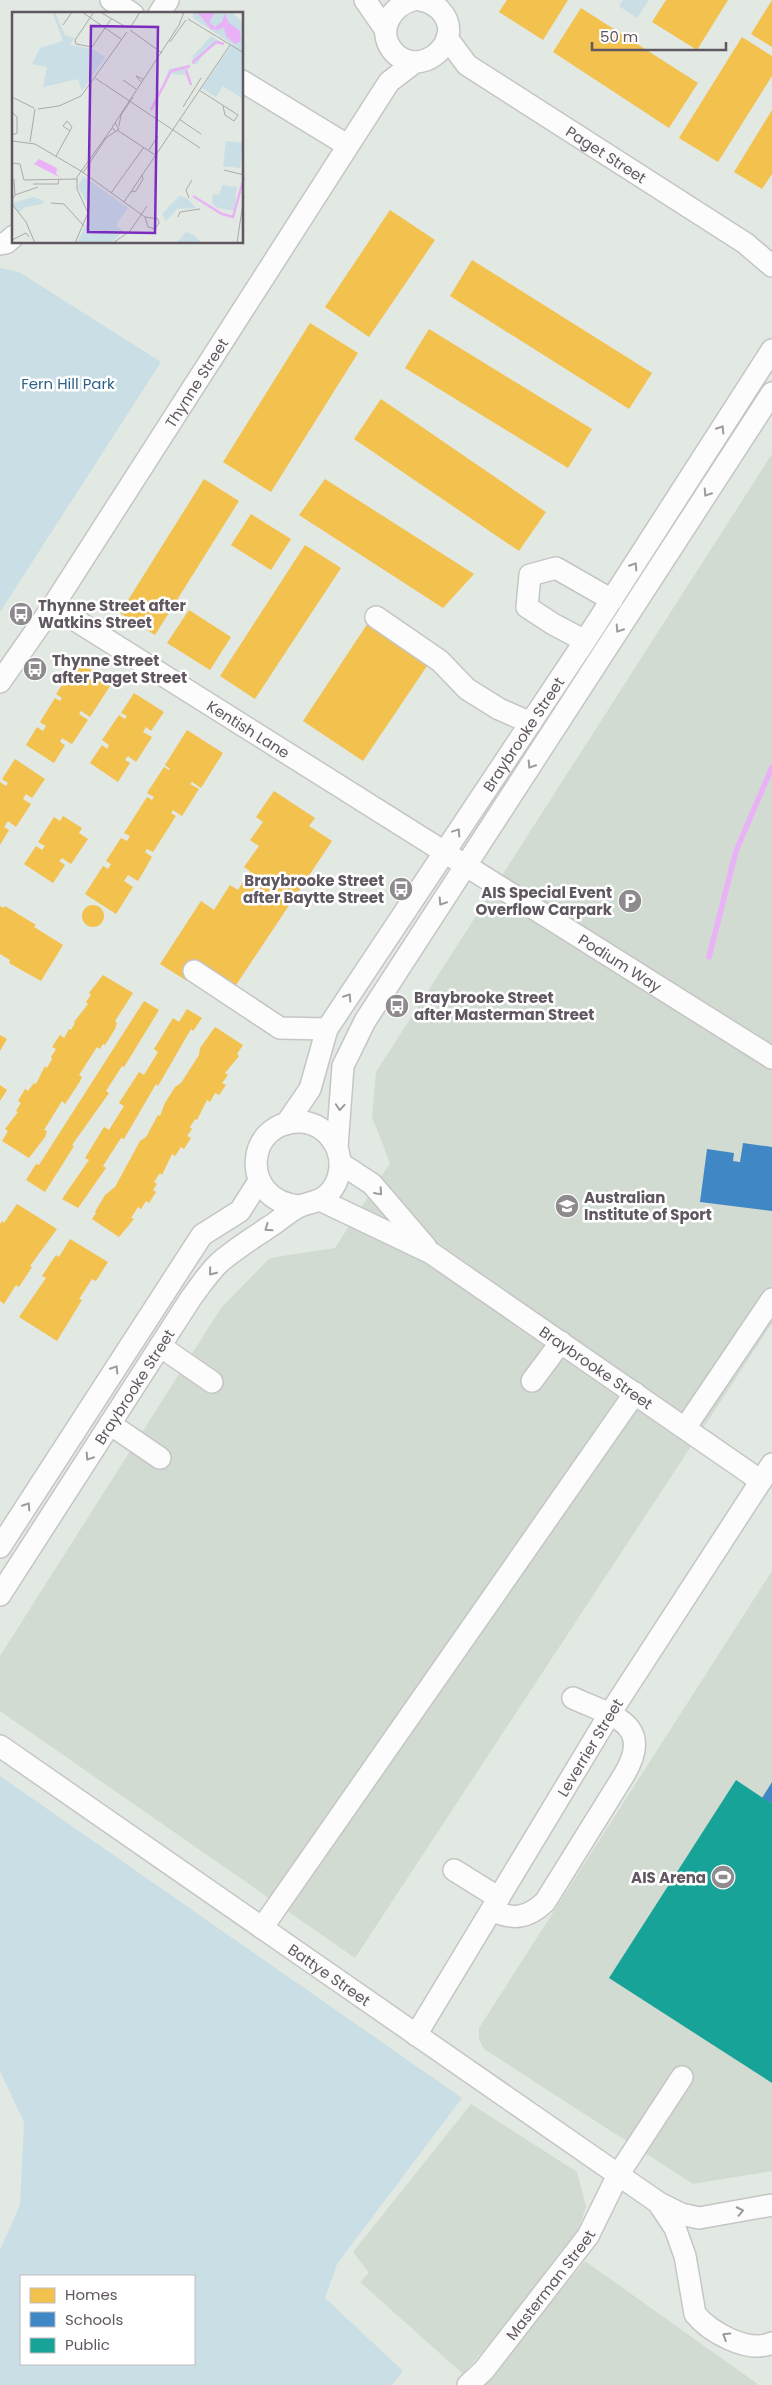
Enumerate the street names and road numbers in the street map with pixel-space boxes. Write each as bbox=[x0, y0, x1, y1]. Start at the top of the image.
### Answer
street label: Paget Street bbox=[562, 121, 651, 188]
street label: Thynne Street bbox=[160, 334, 233, 432]
street label: Braybrooke Street bbox=[477, 673, 569, 795]
street label: Kentish Lane bbox=[203, 695, 294, 763]
street label: Podium Way bbox=[575, 929, 666, 997]
street label: Braybrooke Street bbox=[536, 1321, 657, 1414]
street label: Braybrooke Street bbox=[89, 1325, 179, 1448]
street label: Leverrier Street bbox=[552, 1694, 628, 1800]
street label: Battye Street bbox=[284, 1939, 375, 2011]
street label: Masterman Street bbox=[501, 2226, 600, 2344]

